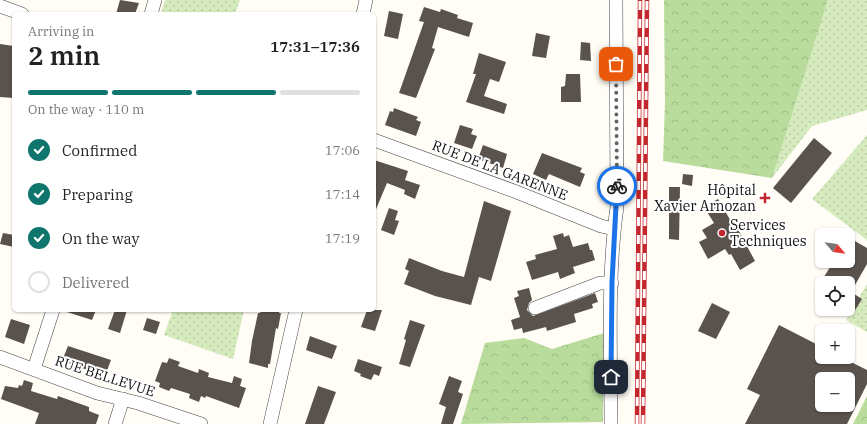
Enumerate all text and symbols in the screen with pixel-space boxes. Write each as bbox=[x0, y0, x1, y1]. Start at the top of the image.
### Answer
text: Arriving in bbox=[28, 23, 94, 40]
text: 17:31–17:36 bbox=[270, 37, 360, 56]
text: 2 min bbox=[28, 38, 100, 72]
pin bbox=[599, 47, 633, 81]
icon: bag bbox=[605, 53, 627, 75]
text: On the way · 110 m bbox=[28, 101, 144, 118]
street label: RUE DE LA GARENNE bbox=[430, 136, 570, 204]
icon: check bbox=[28, 139, 50, 161]
text: Confirmed bbox=[62, 141, 137, 160]
text: 17:06 bbox=[325, 142, 360, 159]
courier bbox=[597, 166, 637, 206]
icon: bike bbox=[606, 175, 628, 197]
place label: Hôpital Xavier Arnozan bbox=[654, 181, 756, 215]
icon: check bbox=[28, 183, 50, 205]
text: Preparing bbox=[62, 185, 133, 204]
text: 17:14 bbox=[325, 186, 360, 203]
marker: Hôpital Xavier Arnozan bbox=[759, 192, 771, 204]
place label: Services Techniques bbox=[730, 216, 807, 250]
icon: check bbox=[28, 227, 50, 249]
marker: Services Techniques bbox=[717, 228, 727, 238]
north arrow bbox=[815, 228, 855, 268]
map controls bbox=[815, 228, 855, 412]
text: On the way bbox=[62, 229, 140, 248]
text: 17:19 bbox=[325, 230, 360, 247]
text: Delivered bbox=[62, 273, 130, 292]
button: locate bbox=[815, 276, 855, 316]
button: + bbox=[815, 324, 855, 364]
street label: RUE BELLEVUE bbox=[53, 351, 157, 401]
pin bbox=[594, 360, 628, 394]
icon: home bbox=[600, 366, 622, 388]
button: − bbox=[815, 372, 855, 412]

